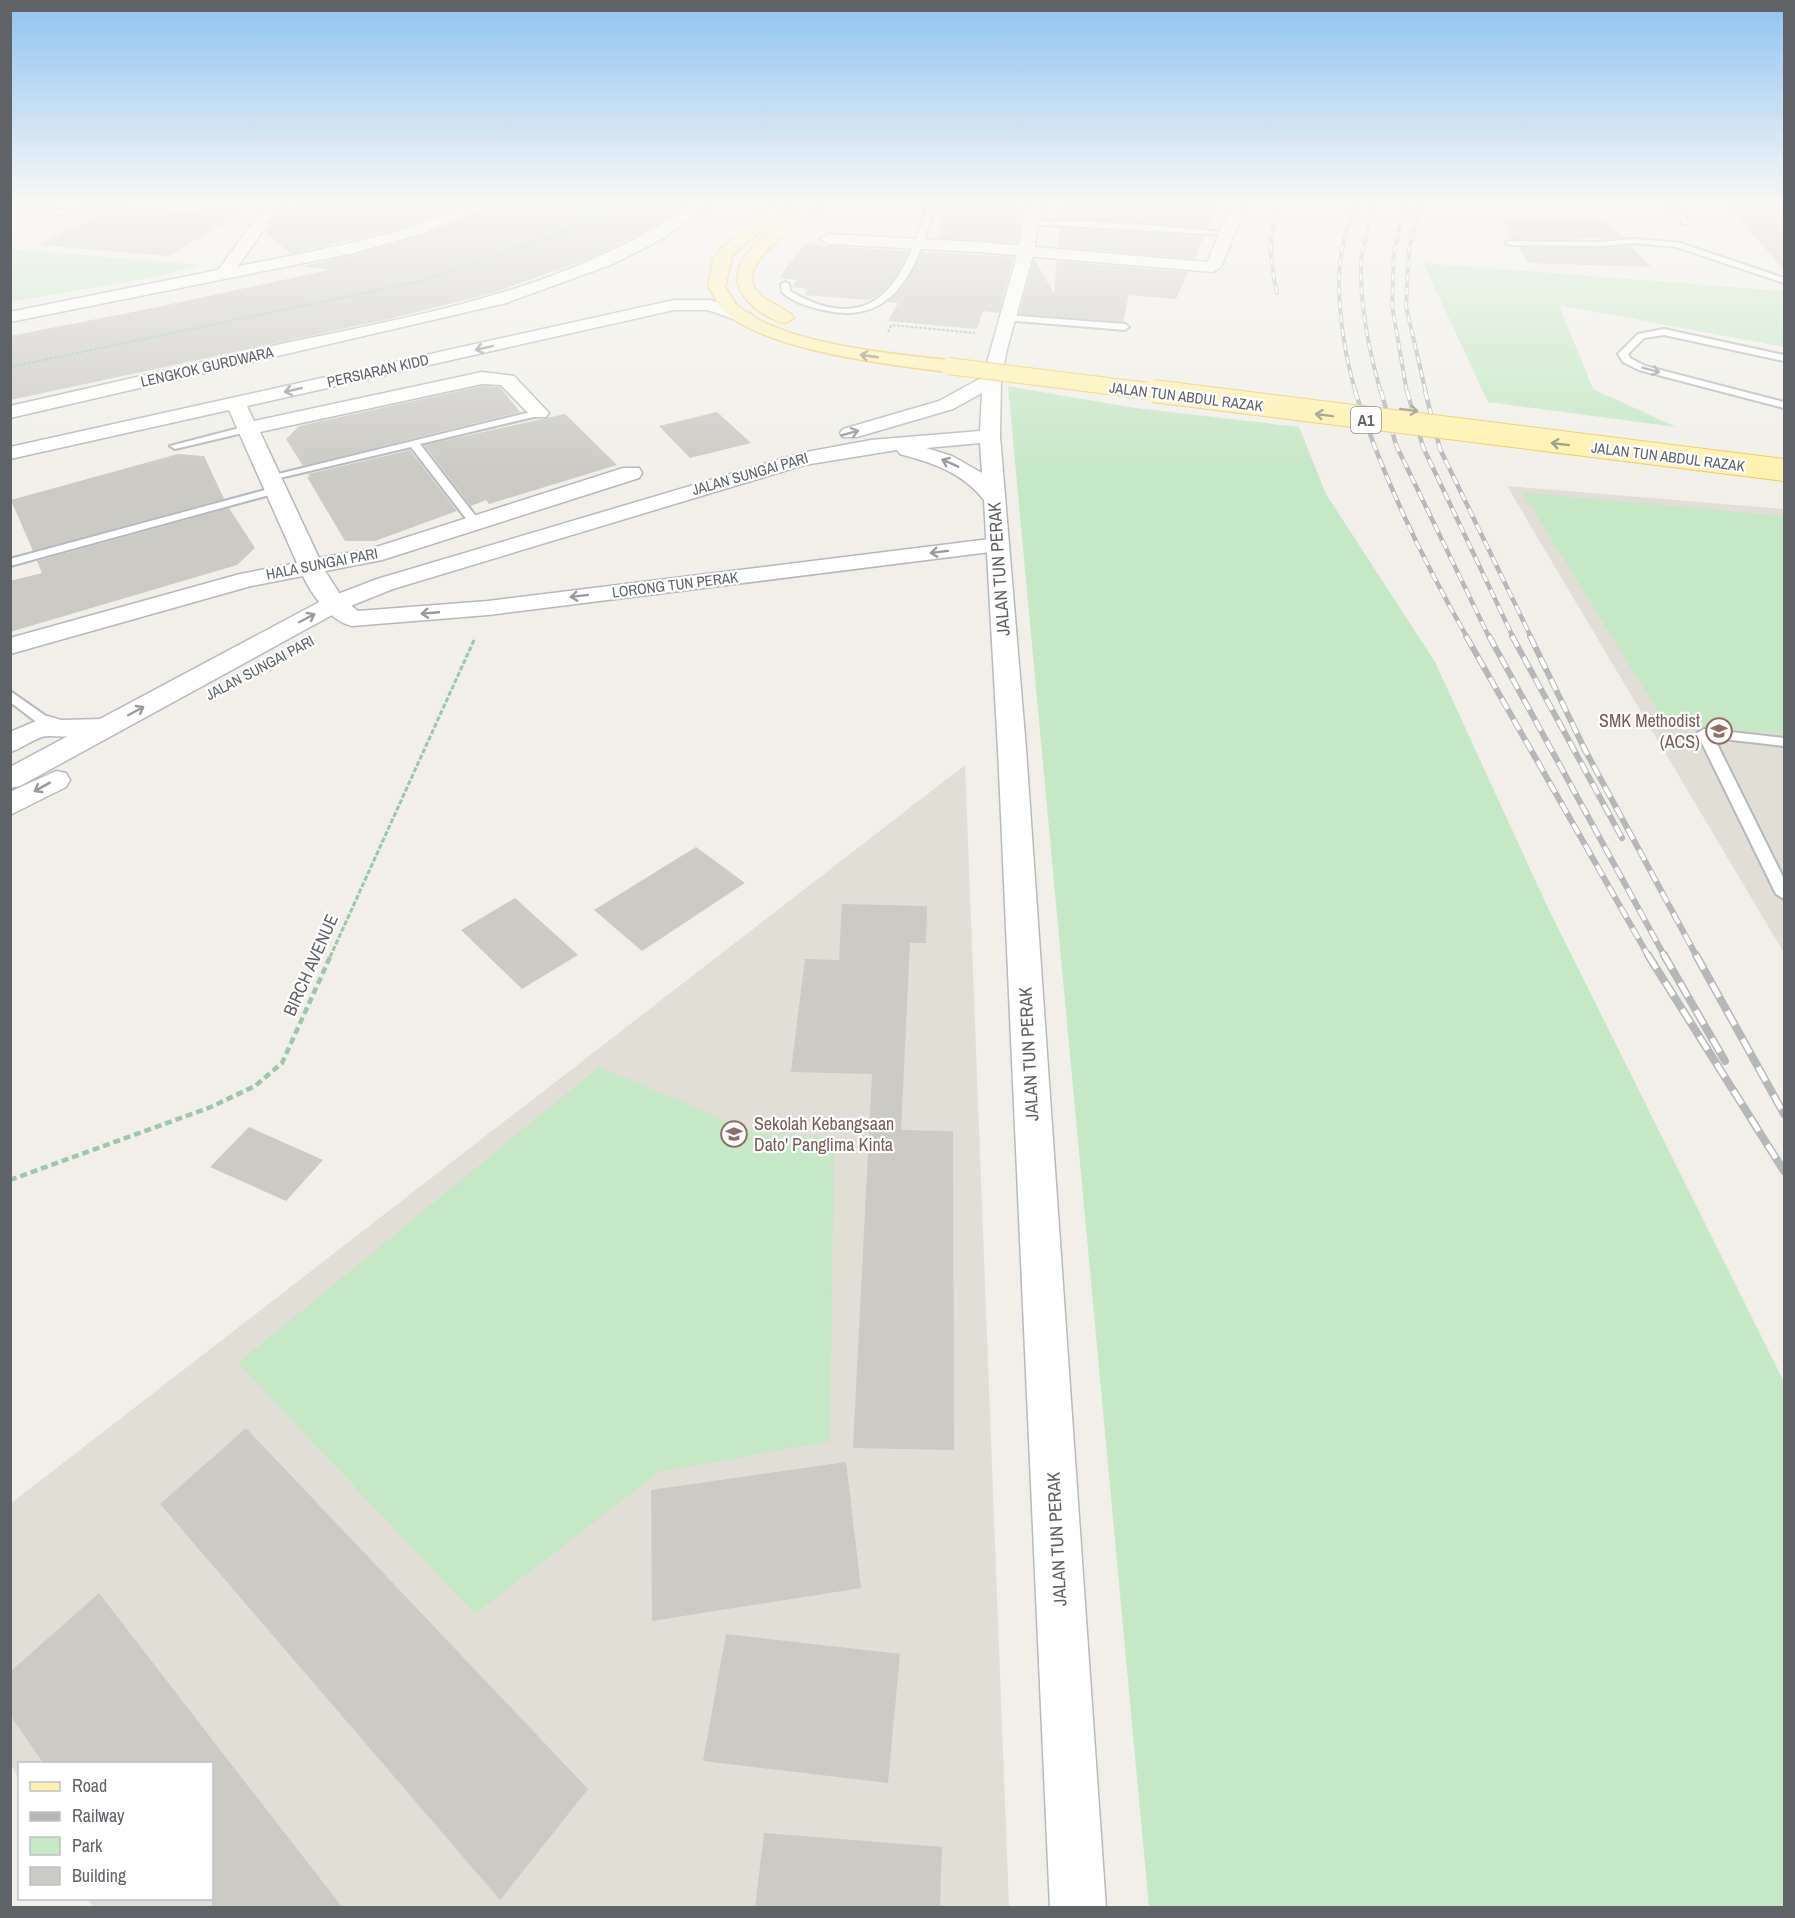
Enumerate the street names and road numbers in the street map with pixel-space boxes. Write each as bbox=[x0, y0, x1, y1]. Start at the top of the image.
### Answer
street label: LENGKOK GURDWARA bbox=[138, 341, 276, 392]
street label: PERSIARAN KIDD bbox=[325, 349, 431, 392]
street label: JALAN TUN ABDUL RAZAK bbox=[1108, 377, 1265, 416]
road number: A1 bbox=[1351, 407, 1381, 433]
street label: JALAN TUN ABDUL RAZAK bbox=[1590, 437, 1747, 476]
street label: JALAN SUNGAI PARI bbox=[689, 447, 810, 500]
street label: JALAN TUN PERAK bbox=[981, 501, 1016, 637]
street label: HALA SUNGAI PARI bbox=[264, 542, 380, 585]
street label: LORONG TUN PERAK bbox=[611, 566, 740, 603]
street label: JALAN SUNGAI PARI bbox=[202, 630, 318, 705]
street label: BIRCH AVENUE bbox=[277, 910, 344, 1020]
street label: JALAN TUN PERAK bbox=[1012, 986, 1044, 1122]
street label: JALAN TUN PERAK bbox=[1040, 1471, 1072, 1607]

